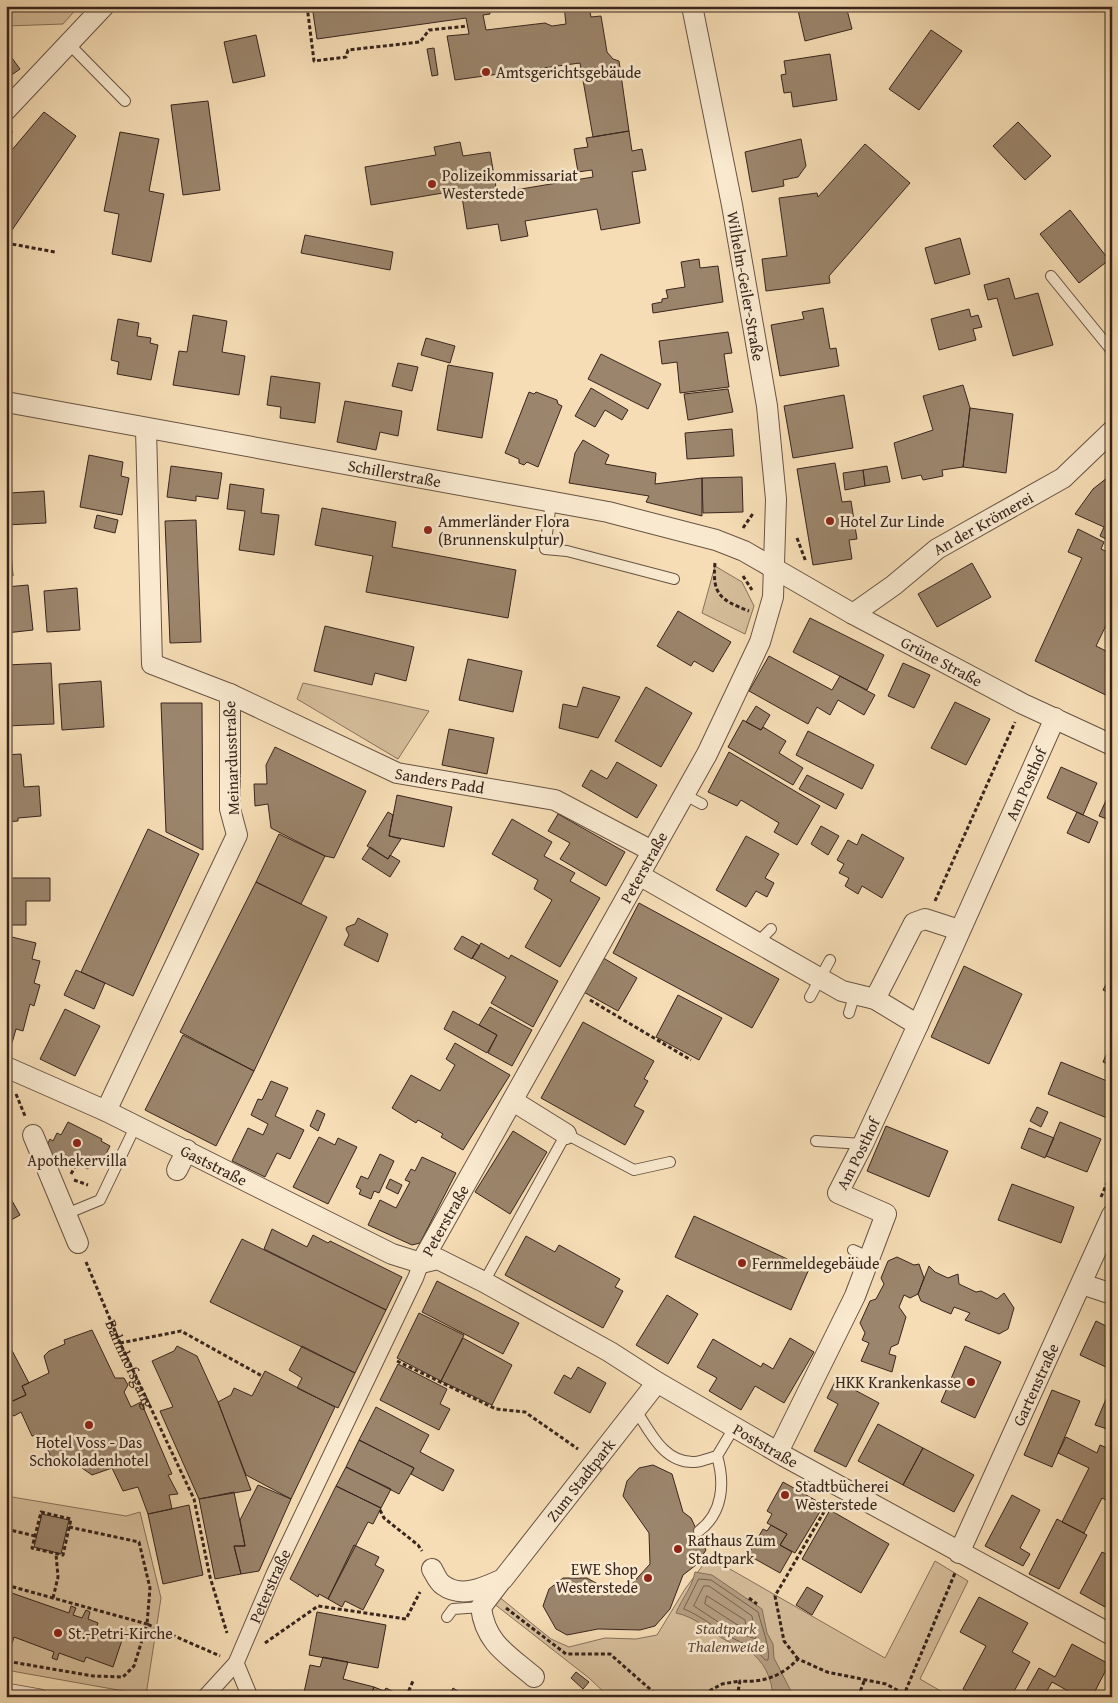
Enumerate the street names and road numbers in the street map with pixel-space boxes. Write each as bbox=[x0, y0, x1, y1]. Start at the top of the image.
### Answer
street label: Wilhelm-Geiler-Straße bbox=[721, 209, 771, 363]
street label: Schillerstraße bbox=[346, 453, 443, 493]
street label: An der Krömerei bbox=[928, 485, 1038, 561]
street label: Grüne Straße bbox=[897, 630, 987, 692]
street label: Meinardusstraße bbox=[217, 700, 245, 816]
street label: Am Posthof bbox=[999, 742, 1053, 824]
street label: Sanders Padd bbox=[393, 761, 487, 800]
street label: Peterstraße bbox=[614, 827, 673, 907]
street label: Am Posthof bbox=[830, 1112, 886, 1194]
street label: Gaststraße bbox=[176, 1138, 252, 1192]
street label: Peterstraße bbox=[415, 1180, 475, 1261]
street label: Bahnhofsgang bbox=[99, 1316, 161, 1412]
street label: Gartenstraße bbox=[1006, 1339, 1065, 1430]
street label: Poststraße bbox=[729, 1417, 803, 1474]
street label: Zum Stadtpark bbox=[540, 1432, 621, 1527]
street label: Peterstraße bbox=[242, 1545, 296, 1627]

